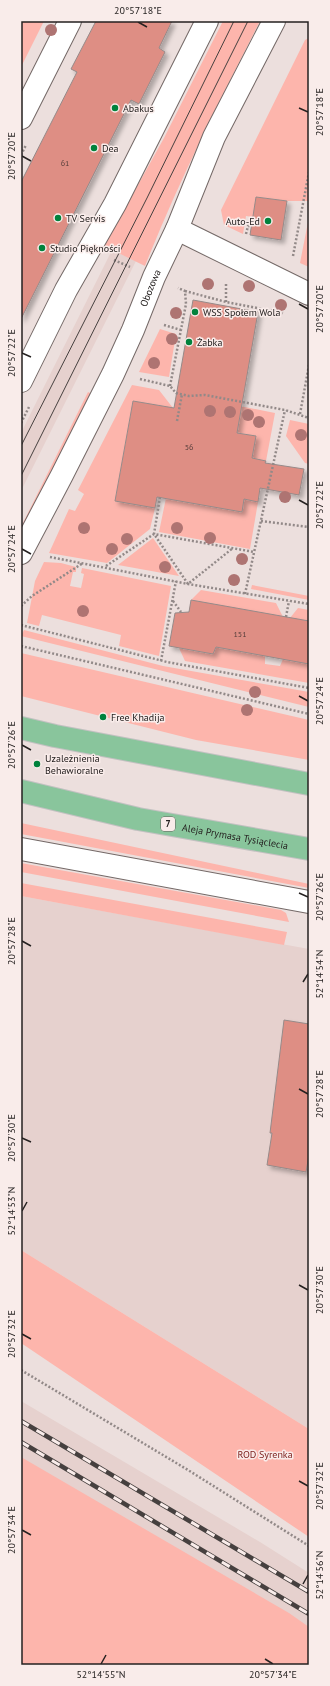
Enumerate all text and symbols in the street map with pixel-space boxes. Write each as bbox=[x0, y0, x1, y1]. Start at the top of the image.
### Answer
text: 20°57'18"E bbox=[114, 4, 162, 17]
text: 20°57'18"E bbox=[313, 88, 326, 136]
place label: Abakus bbox=[123, 102, 154, 115]
marker: Abakus bbox=[110, 103, 120, 113]
text: 20°57'20"E bbox=[5, 132, 18, 180]
place label: Dea bbox=[102, 142, 119, 155]
marker: Dea bbox=[89, 143, 99, 153]
house number: 61 bbox=[61, 158, 69, 168]
place label: TV Servis bbox=[66, 212, 105, 225]
marker: TV Servis bbox=[53, 213, 63, 223]
place label: Auto-Ed bbox=[226, 215, 260, 228]
marker: Auto-Ed bbox=[263, 216, 273, 226]
place label: Studio Piękności bbox=[50, 242, 121, 255]
marker: Studio Piękności bbox=[37, 243, 47, 253]
street label: Obozowa bbox=[137, 267, 164, 309]
text: 20°57'20"E bbox=[313, 285, 326, 333]
place label: WSS Społem Wola bbox=[203, 306, 280, 319]
marker: WSS Społem Wola bbox=[190, 307, 200, 317]
text: 20°57'22"E bbox=[5, 329, 18, 377]
place label: Żabka bbox=[197, 336, 222, 349]
marker: Żabka bbox=[184, 337, 194, 347]
house number: 56 bbox=[185, 442, 193, 452]
text: 20°57'22"E bbox=[313, 481, 326, 529]
text: 20°57'24"E bbox=[5, 525, 18, 573]
house number: 151 bbox=[233, 629, 247, 639]
text: 20°57'24"E bbox=[313, 677, 326, 725]
place label: Free Khadija bbox=[111, 711, 165, 724]
marker: Free Khadija bbox=[98, 712, 108, 722]
text: 20°57'26"E bbox=[5, 721, 18, 769]
place label: Uzależnienia Behawioralne bbox=[45, 752, 104, 777]
marker: Uzależnienia Behawioralne bbox=[32, 759, 42, 769]
road number: 7 bbox=[161, 817, 175, 831]
street label: Aleja Prymasa Tysiąclecia bbox=[181, 821, 289, 852]
text: 20°57'26"E bbox=[313, 873, 326, 921]
text: 20°57'28"E bbox=[5, 917, 18, 965]
text: 52°14'54"N bbox=[313, 949, 326, 999]
text: 20°57'28"E bbox=[313, 1070, 326, 1118]
text: 20°57'30"E bbox=[5, 1114, 18, 1162]
text: 52°14'53"N bbox=[5, 1186, 18, 1236]
text: 20°57'30"E bbox=[313, 1266, 326, 1314]
text: 20°57'32"E bbox=[5, 1310, 18, 1358]
park label: ROD Syrenka bbox=[237, 1448, 293, 1461]
text: 20°57'32"E bbox=[313, 1462, 326, 1510]
text: 20°57'34"E bbox=[5, 1506, 18, 1554]
text: 52°14'56"N bbox=[313, 1550, 326, 1600]
text: 52°14'55"N bbox=[76, 1668, 126, 1681]
text: 20°57'34"E bbox=[249, 1668, 297, 1681]

